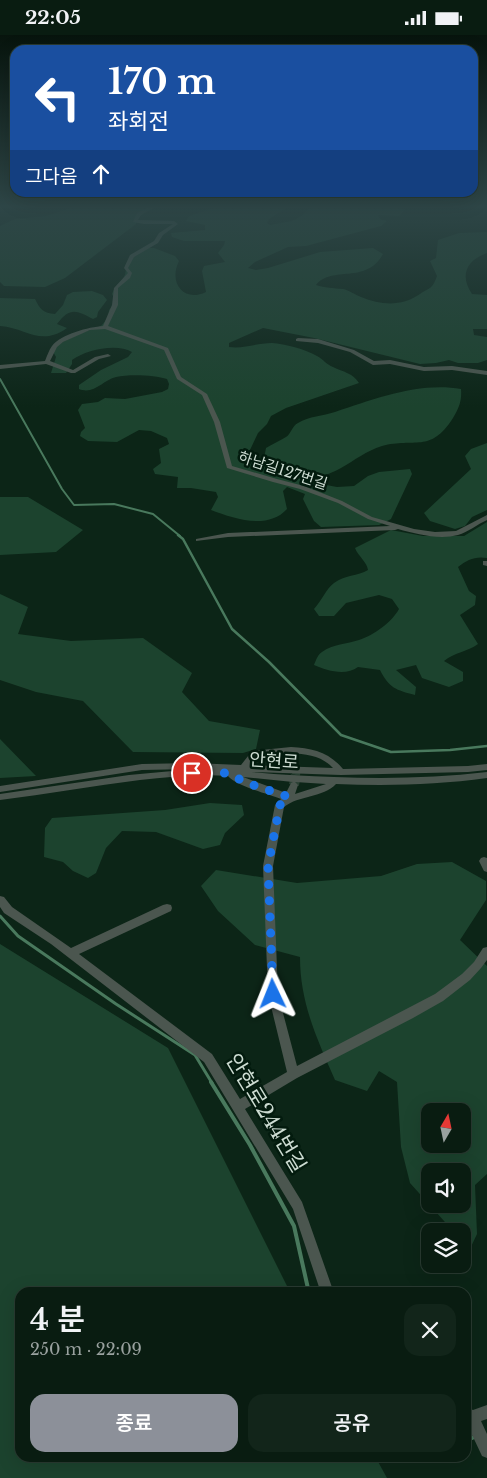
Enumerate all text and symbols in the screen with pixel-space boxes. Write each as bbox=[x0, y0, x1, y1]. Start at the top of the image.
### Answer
text: 22:05 bbox=[25, 6, 81, 29]
text: 170 m bbox=[108, 60, 216, 103]
icon: left bbox=[25, 65, 90, 130]
text: 좌회전 bbox=[108, 108, 169, 135]
icon: ahead bbox=[87, 160, 115, 188]
text: 그다음 bbox=[25, 165, 77, 188]
street label: 하남길127번길 bbox=[236, 447, 330, 493]
street label: 안현로 bbox=[248, 748, 300, 774]
pin bbox=[171, 752, 213, 794]
icon: arrive bbox=[178, 759, 206, 787]
position arrow bbox=[246, 967, 298, 1019]
street label: 안현로244번길 bbox=[220, 1049, 312, 1177]
north arrow bbox=[421, 1103, 471, 1153]
map controls bbox=[421, 1103, 471, 1273]
button: sound bbox=[421, 1163, 471, 1213]
button: layers bbox=[421, 1223, 471, 1273]
text: 4 분 bbox=[30, 1301, 85, 1338]
button: close bbox=[404, 1304, 456, 1356]
text: 250 m · 22:09 bbox=[30, 1339, 142, 1359]
button: 종료 bbox=[30, 1394, 238, 1452]
button: 공유 bbox=[248, 1394, 456, 1452]

